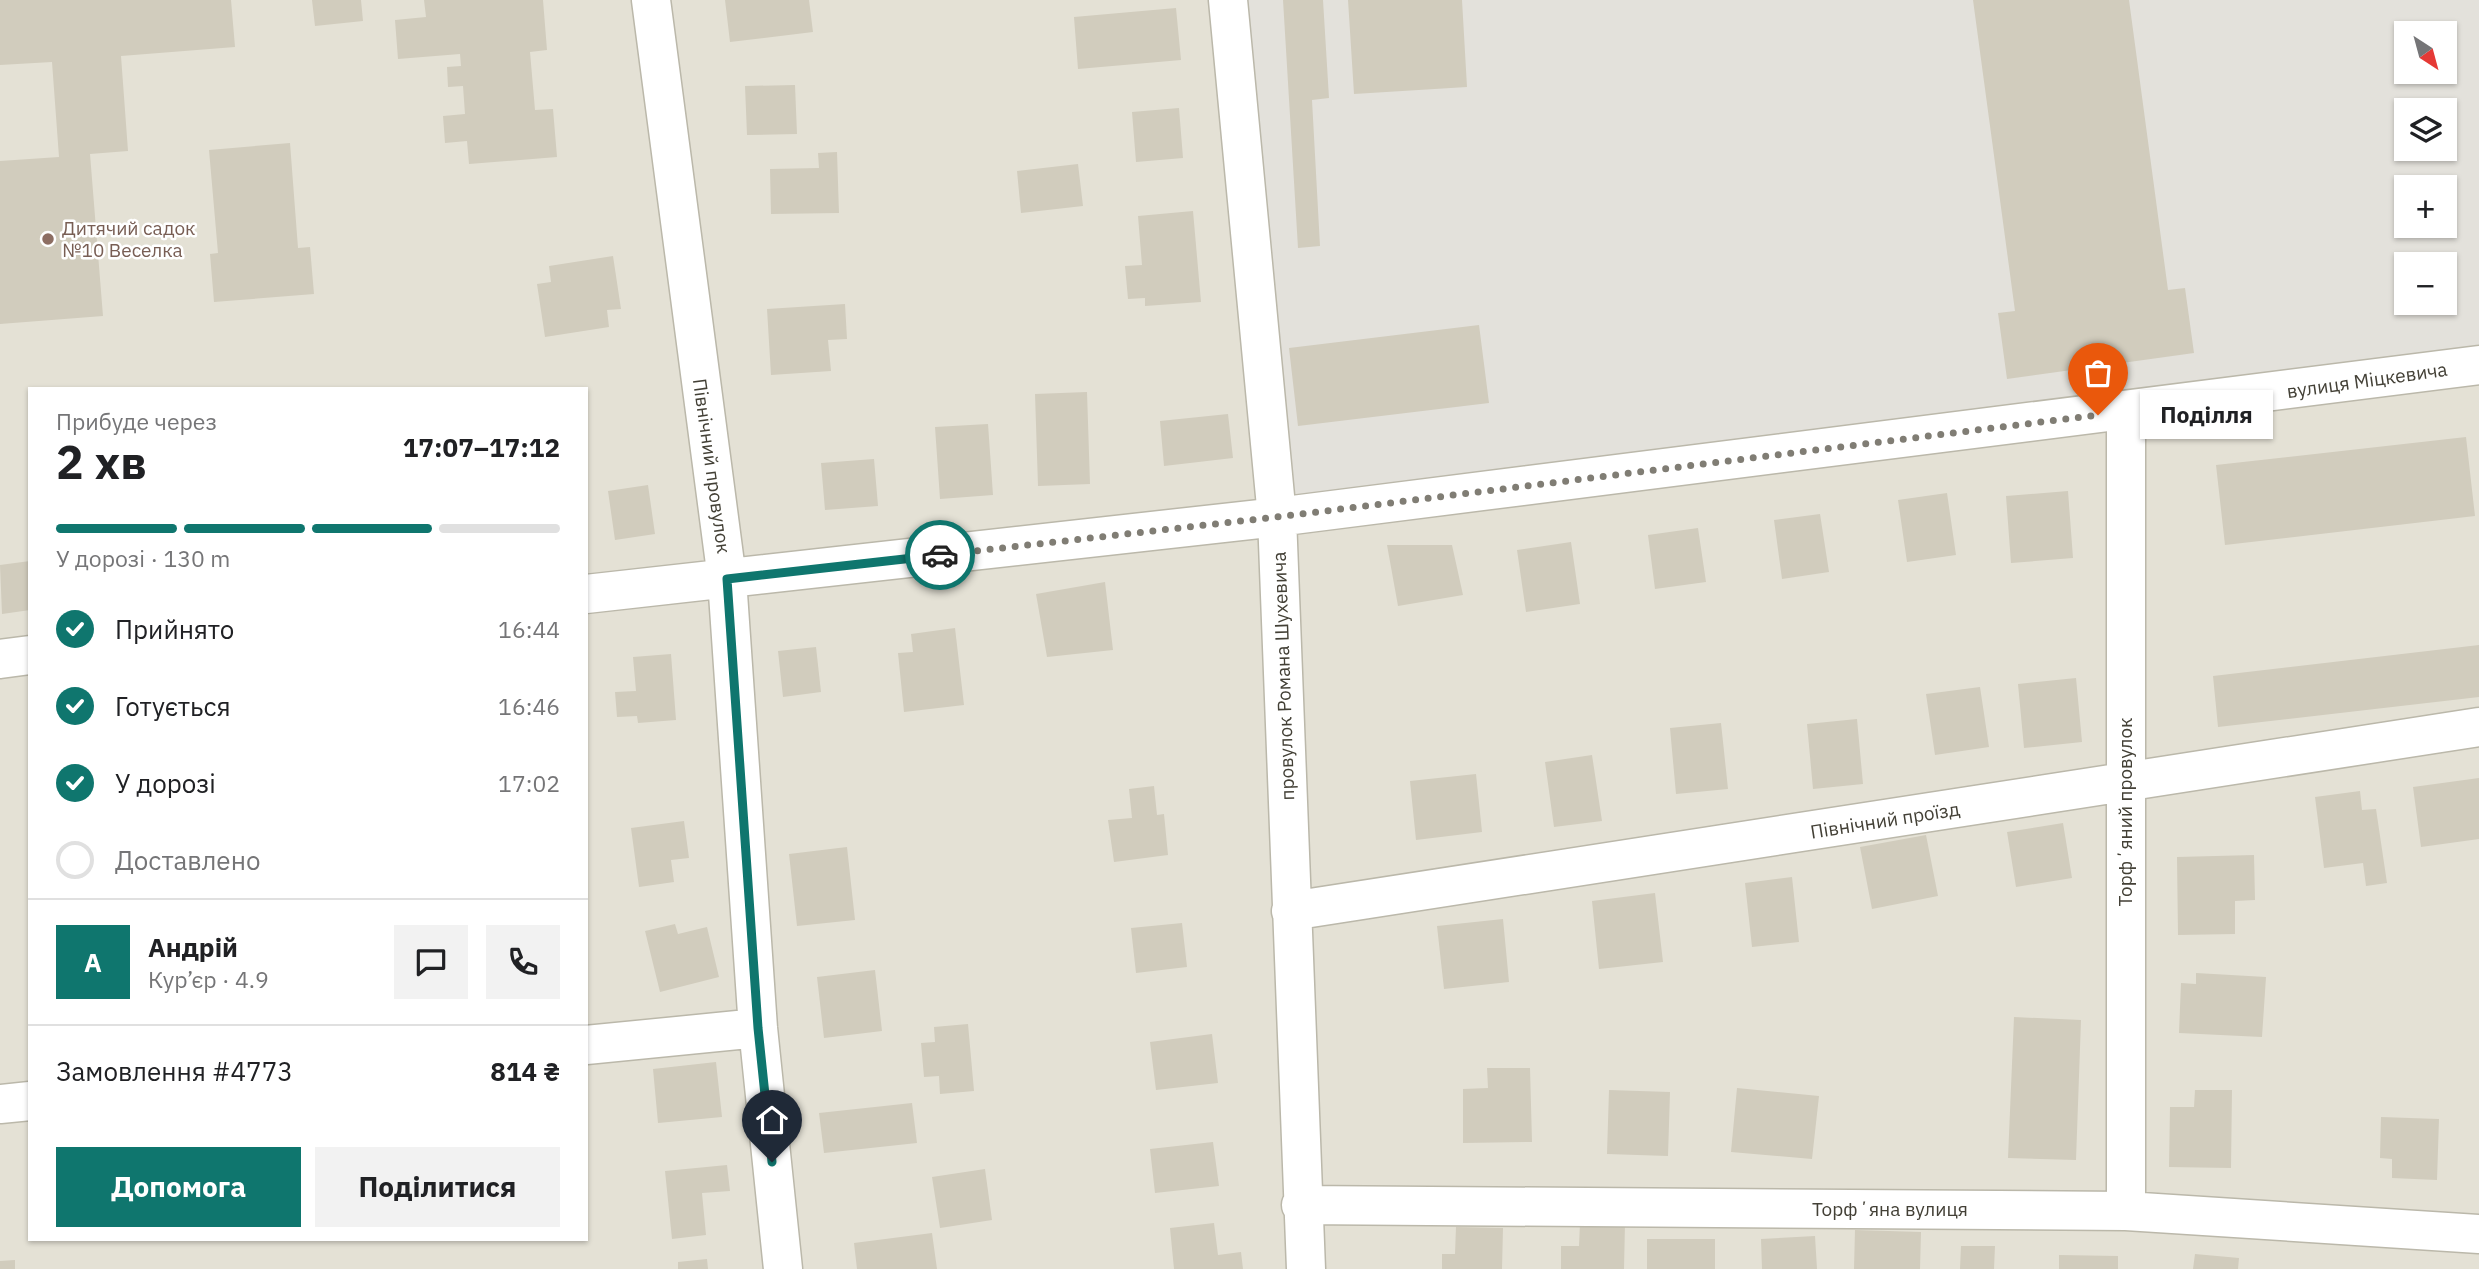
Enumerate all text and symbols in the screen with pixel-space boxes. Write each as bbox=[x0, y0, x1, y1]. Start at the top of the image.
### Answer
north arrow bbox=[2394, 21, 2457, 84]
map controls bbox=[2394, 21, 2457, 315]
button: layers bbox=[2394, 98, 2457, 161]
button: + bbox=[2394, 175, 2457, 238]
place label: Дитячий садок №10 Веселка bbox=[62, 216, 196, 262]
marker: Дитячий садок №10 Веселка bbox=[40, 231, 56, 247]
button: − bbox=[2394, 252, 2457, 315]
pin bbox=[2068, 343, 2128, 415]
icon: bag bbox=[2079, 354, 2117, 392]
street label: вулиця Міцкевича bbox=[2285, 357, 2449, 403]
street label: Північний провулок bbox=[688, 377, 736, 555]
callout: Поділля bbox=[2140, 390, 2273, 440]
text: Поділля bbox=[2160, 399, 2253, 429]
text: Прибуде через bbox=[56, 406, 217, 436]
text: 17:07–17:12 bbox=[403, 430, 560, 464]
text: 2 хв bbox=[56, 432, 147, 492]
courier bbox=[905, 520, 975, 590]
icon: car bbox=[921, 536, 959, 574]
text: У дорозі · 130 m bbox=[56, 543, 230, 573]
street label: провулок Романа Шухевича bbox=[1267, 551, 1299, 801]
icon: check bbox=[56, 610, 94, 648]
text: Прийнято bbox=[115, 612, 234, 646]
text: 16:44 bbox=[498, 614, 560, 644]
icon: check bbox=[56, 687, 94, 725]
text: Готується bbox=[115, 689, 231, 723]
text: 16:46 bbox=[498, 691, 560, 721]
street label: Торфʼяний провулок bbox=[2113, 717, 2137, 907]
icon: check bbox=[56, 764, 94, 802]
text: У дорозі bbox=[115, 766, 216, 800]
text: 17:02 bbox=[498, 768, 560, 798]
street label: Північний проїзд bbox=[1809, 796, 1961, 844]
text: Доставлено bbox=[115, 843, 261, 877]
button: chat bbox=[394, 925, 468, 999]
button: phone bbox=[486, 925, 560, 999]
text: Андрій bbox=[148, 930, 238, 964]
text: А bbox=[84, 945, 102, 979]
text: Кур’єр · 4.9 bbox=[148, 964, 269, 994]
text: Замовлення #4773 bbox=[56, 1054, 293, 1088]
text: 814 ₴ bbox=[490, 1054, 560, 1088]
pin bbox=[742, 1090, 802, 1162]
icon: home bbox=[753, 1101, 791, 1139]
button: Допомога bbox=[56, 1147, 301, 1227]
button: Поділитися bbox=[315, 1147, 560, 1227]
street label: Торфʼяна вулиця bbox=[1812, 1197, 1968, 1221]

